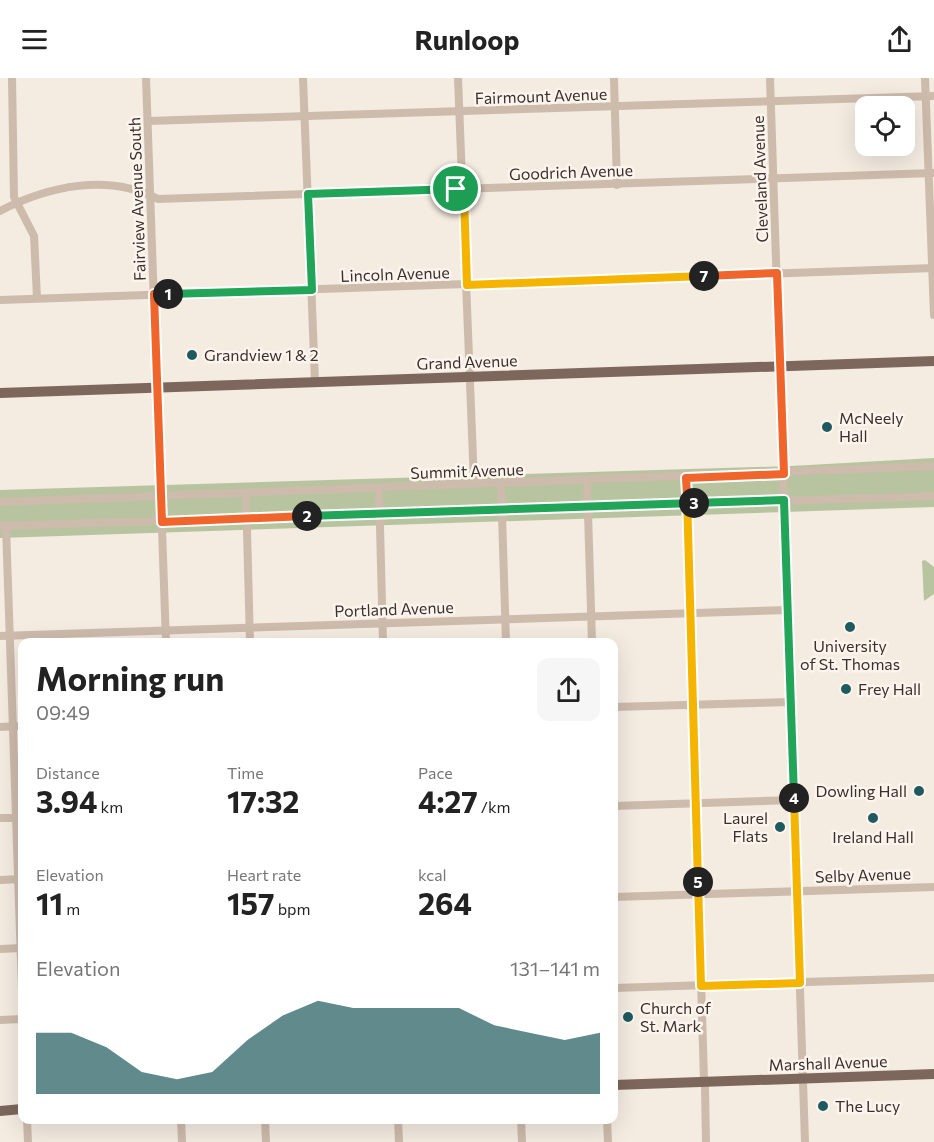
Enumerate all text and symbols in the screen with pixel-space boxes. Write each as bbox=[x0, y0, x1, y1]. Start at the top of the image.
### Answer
icon: menu bbox=[18, 23, 51, 56]
text: Runloop bbox=[415, 23, 519, 56]
icon: share bbox=[883, 23, 916, 56]
street label: Fairmount Avenue bbox=[475, 84, 607, 107]
map controls bbox=[855, 96, 915, 156]
button: locate bbox=[855, 96, 915, 156]
street label: Cleveland Avenue bbox=[748, 115, 771, 243]
street label: Fairview Avenue South bbox=[124, 117, 149, 281]
street label: Goodrich Avenue bbox=[509, 160, 633, 183]
pin bbox=[430, 163, 481, 214]
icon: arrive bbox=[439, 172, 472, 205]
pin: 7 bbox=[689, 261, 719, 291]
street label: Lincoln Avenue bbox=[340, 262, 450, 285]
text: 7 bbox=[700, 266, 708, 285]
pin: 1 bbox=[153, 279, 183, 309]
text: 1 bbox=[164, 284, 172, 303]
place label: Grandview 1 & 2 bbox=[204, 345, 319, 364]
marker: Grandview 1 & 2 bbox=[185, 348, 199, 362]
street label: Grand Avenue bbox=[416, 350, 518, 373]
place label: McNeely Hall bbox=[839, 408, 903, 445]
marker: McNeely Hall bbox=[820, 420, 834, 434]
street label: Summit Avenue bbox=[410, 459, 524, 482]
pin: 3 bbox=[679, 488, 709, 518]
text: 3 bbox=[689, 493, 699, 512]
pin: 2 bbox=[292, 501, 322, 531]
text: 2 bbox=[302, 506, 312, 525]
street label: Portland Avenue bbox=[334, 597, 454, 620]
marker: University of St. Thomas bbox=[843, 620, 857, 634]
place label: University of St. Thomas bbox=[800, 636, 900, 673]
text: Morning run bbox=[36, 657, 224, 698]
button: share bbox=[537, 658, 600, 721]
place label: Frey Hall bbox=[858, 679, 921, 698]
marker: Frey Hall bbox=[839, 682, 853, 696]
text: 09:49 bbox=[36, 700, 90, 724]
text: Distance bbox=[36, 763, 100, 782]
text: Time bbox=[227, 763, 264, 782]
text: Pace bbox=[418, 763, 453, 782]
place label: Dowling Hall bbox=[816, 781, 907, 800]
text: 3.94 bbox=[36, 782, 98, 819]
text: 17:32 bbox=[227, 782, 299, 819]
text: 4:27 bbox=[418, 782, 478, 819]
pin: 4 bbox=[779, 783, 809, 813]
marker: Dowling Hall bbox=[912, 784, 926, 798]
text: 4 bbox=[789, 788, 799, 807]
text: km bbox=[98, 797, 123, 816]
text: /km bbox=[478, 797, 511, 816]
place label: Laurel Flats bbox=[723, 808, 768, 845]
marker: Ireland Hall bbox=[866, 811, 880, 825]
marker: Laurel Flats bbox=[773, 820, 787, 834]
place label: Ireland Hall bbox=[832, 827, 914, 846]
street label: Selby Avenue bbox=[815, 863, 911, 886]
text: Elevation bbox=[36, 865, 104, 884]
text: Heart rate bbox=[227, 865, 301, 884]
text: kcal bbox=[418, 865, 447, 884]
pin: 5 bbox=[683, 867, 713, 897]
text: 5 bbox=[693, 872, 703, 891]
text: 11 bbox=[36, 884, 63, 921]
text: 157 bbox=[227, 884, 275, 921]
text: 264 bbox=[418, 884, 472, 921]
text: m bbox=[63, 899, 80, 918]
text: bpm bbox=[275, 899, 311, 918]
text: Elevation bbox=[36, 956, 121, 980]
text: 131–141 m bbox=[510, 956, 600, 980]
place label: Church of St. Mark bbox=[640, 998, 712, 1035]
marker: Church of St. Mark bbox=[621, 1010, 635, 1024]
street label: Marshall Avenue bbox=[768, 1051, 888, 1074]
place label: The Lucy bbox=[835, 1096, 900, 1115]
marker: The Lucy bbox=[816, 1099, 830, 1113]

